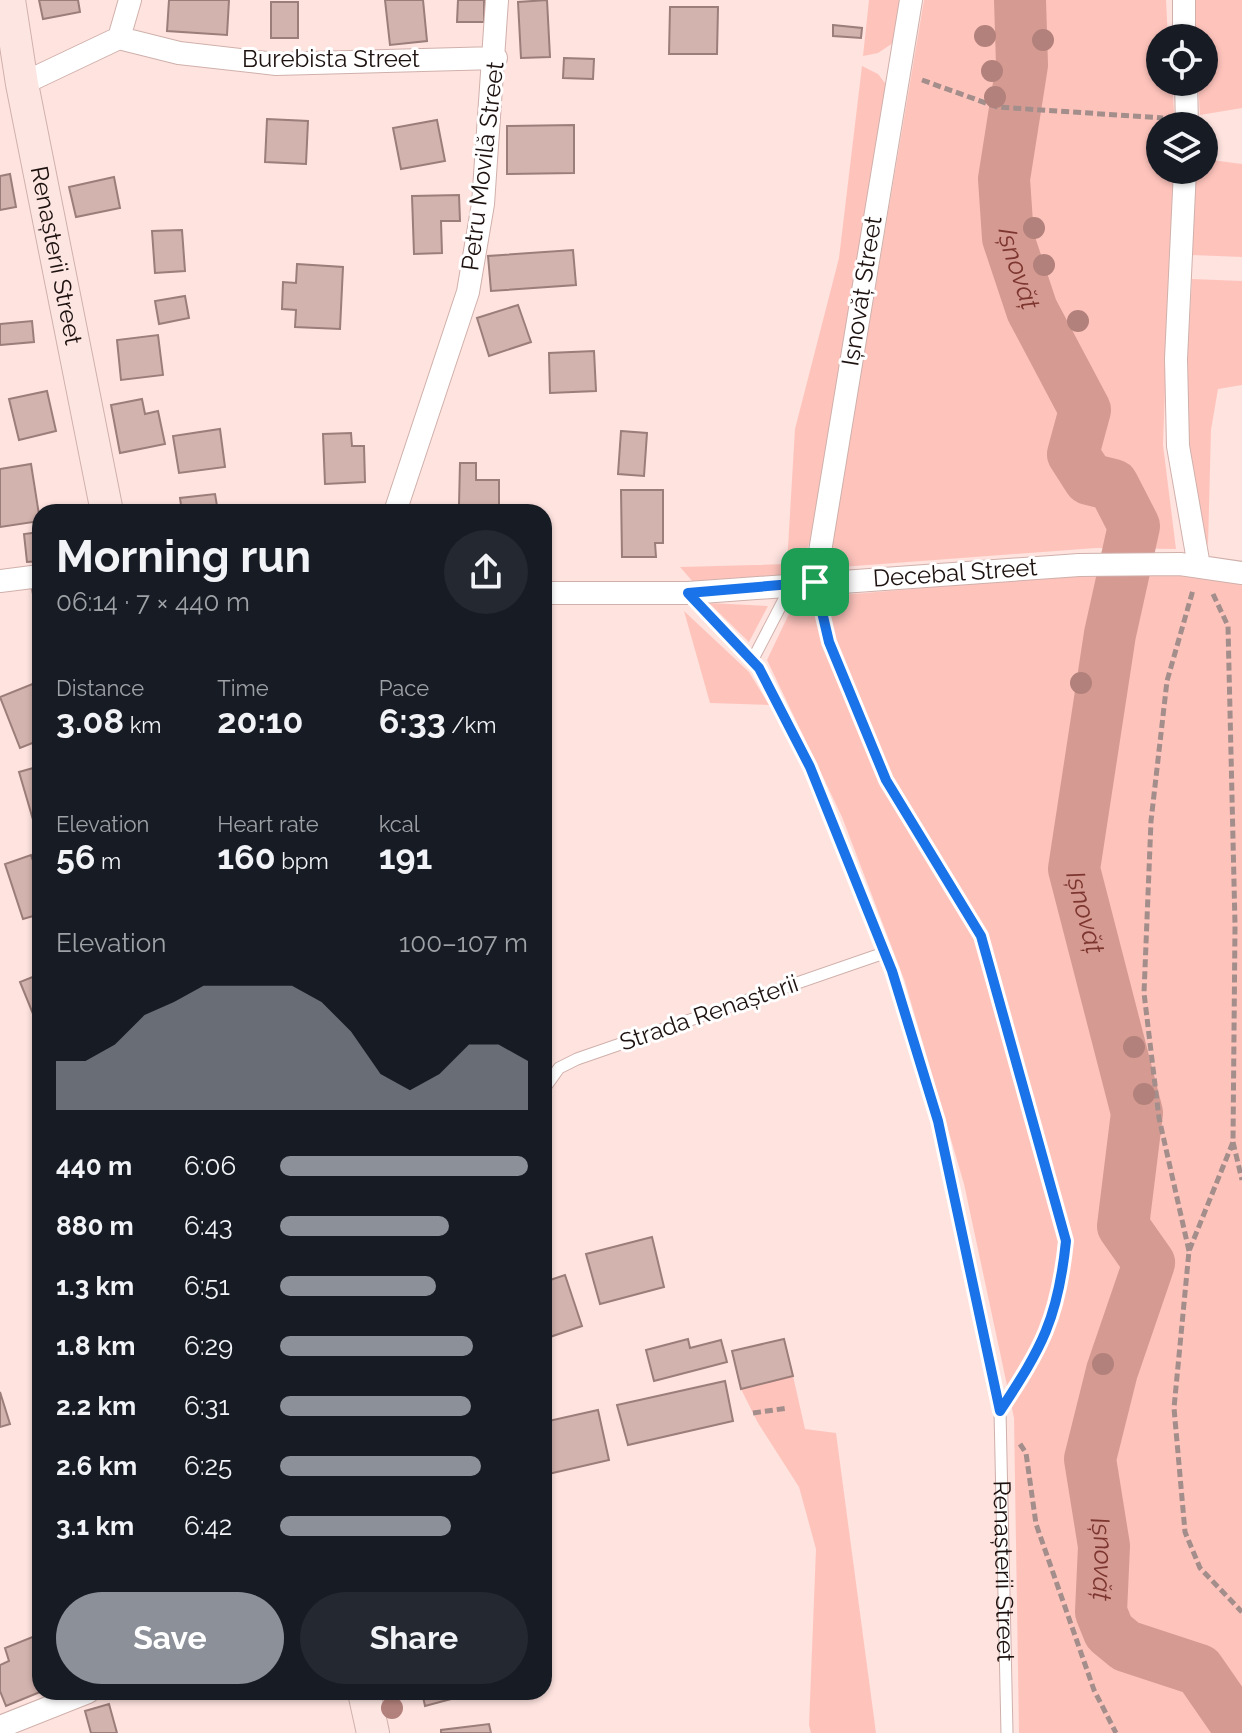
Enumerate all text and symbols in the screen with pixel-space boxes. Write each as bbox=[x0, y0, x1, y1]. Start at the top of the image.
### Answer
map controls bbox=[1146, 24, 1218, 184]
button: locate bbox=[1146, 24, 1218, 96]
street label: Burebista Street bbox=[242, 44, 420, 73]
street label: Petru Movilă Street bbox=[455, 60, 510, 272]
button: layers bbox=[1146, 112, 1218, 184]
street label: Renașterii Street bbox=[25, 164, 88, 347]
street label: Ișnovăț Street bbox=[835, 214, 888, 368]
water label: Ișnovăț bbox=[992, 227, 1046, 314]
button: share bbox=[444, 530, 528, 614]
text: Morning run bbox=[56, 531, 311, 582]
pin bbox=[781, 548, 849, 616]
street label: Decebal Street bbox=[872, 552, 1038, 593]
icon: arrive bbox=[793, 560, 837, 604]
text: 06:14 · 7 × 440 m bbox=[56, 587, 250, 617]
text: Distance bbox=[56, 675, 144, 701]
text: Time bbox=[217, 675, 269, 701]
text: Pace bbox=[379, 675, 429, 701]
text: 3.08 bbox=[56, 701, 124, 741]
text: 20:10 bbox=[217, 701, 303, 741]
text: 6:33 bbox=[379, 701, 446, 741]
text: km bbox=[124, 712, 162, 738]
text: /km bbox=[446, 712, 496, 738]
text: Elevation bbox=[56, 811, 149, 837]
text: Heart rate bbox=[217, 811, 319, 837]
text: kcal bbox=[379, 811, 420, 837]
text: 56 bbox=[56, 837, 95, 877]
text: 160 bbox=[217, 837, 276, 877]
text: 191 bbox=[379, 837, 432, 877]
text: m bbox=[95, 848, 121, 874]
text: bpm bbox=[276, 848, 329, 874]
water label: Ișnovăț bbox=[1060, 868, 1110, 957]
text: Elevation bbox=[56, 928, 166, 958]
text: 100–107 m bbox=[399, 928, 528, 958]
street label: Strada Renașterii bbox=[616, 968, 802, 1057]
text: 440 m bbox=[56, 1151, 132, 1181]
text: 6:06 bbox=[184, 1151, 236, 1181]
text: 880 m bbox=[56, 1211, 134, 1241]
text: 6:43 bbox=[184, 1211, 233, 1241]
text: 1.3 km bbox=[56, 1271, 134, 1301]
text: 6:51 bbox=[184, 1271, 230, 1301]
text: 1.8 km bbox=[56, 1331, 135, 1361]
text: 6:29 bbox=[184, 1331, 233, 1361]
text: 2.2 km bbox=[56, 1391, 136, 1421]
text: 6:31 bbox=[184, 1391, 230, 1421]
text: 2.6 km bbox=[56, 1451, 137, 1481]
text: 6:25 bbox=[184, 1451, 232, 1481]
street label: Renașterii Street bbox=[988, 1480, 1020, 1662]
text: 3.1 km bbox=[56, 1511, 134, 1541]
text: 6:42 bbox=[184, 1511, 232, 1541]
water label: Ișnovăț bbox=[1085, 1515, 1119, 1602]
button: Save bbox=[56, 1592, 284, 1684]
button: Share bbox=[300, 1592, 528, 1684]

